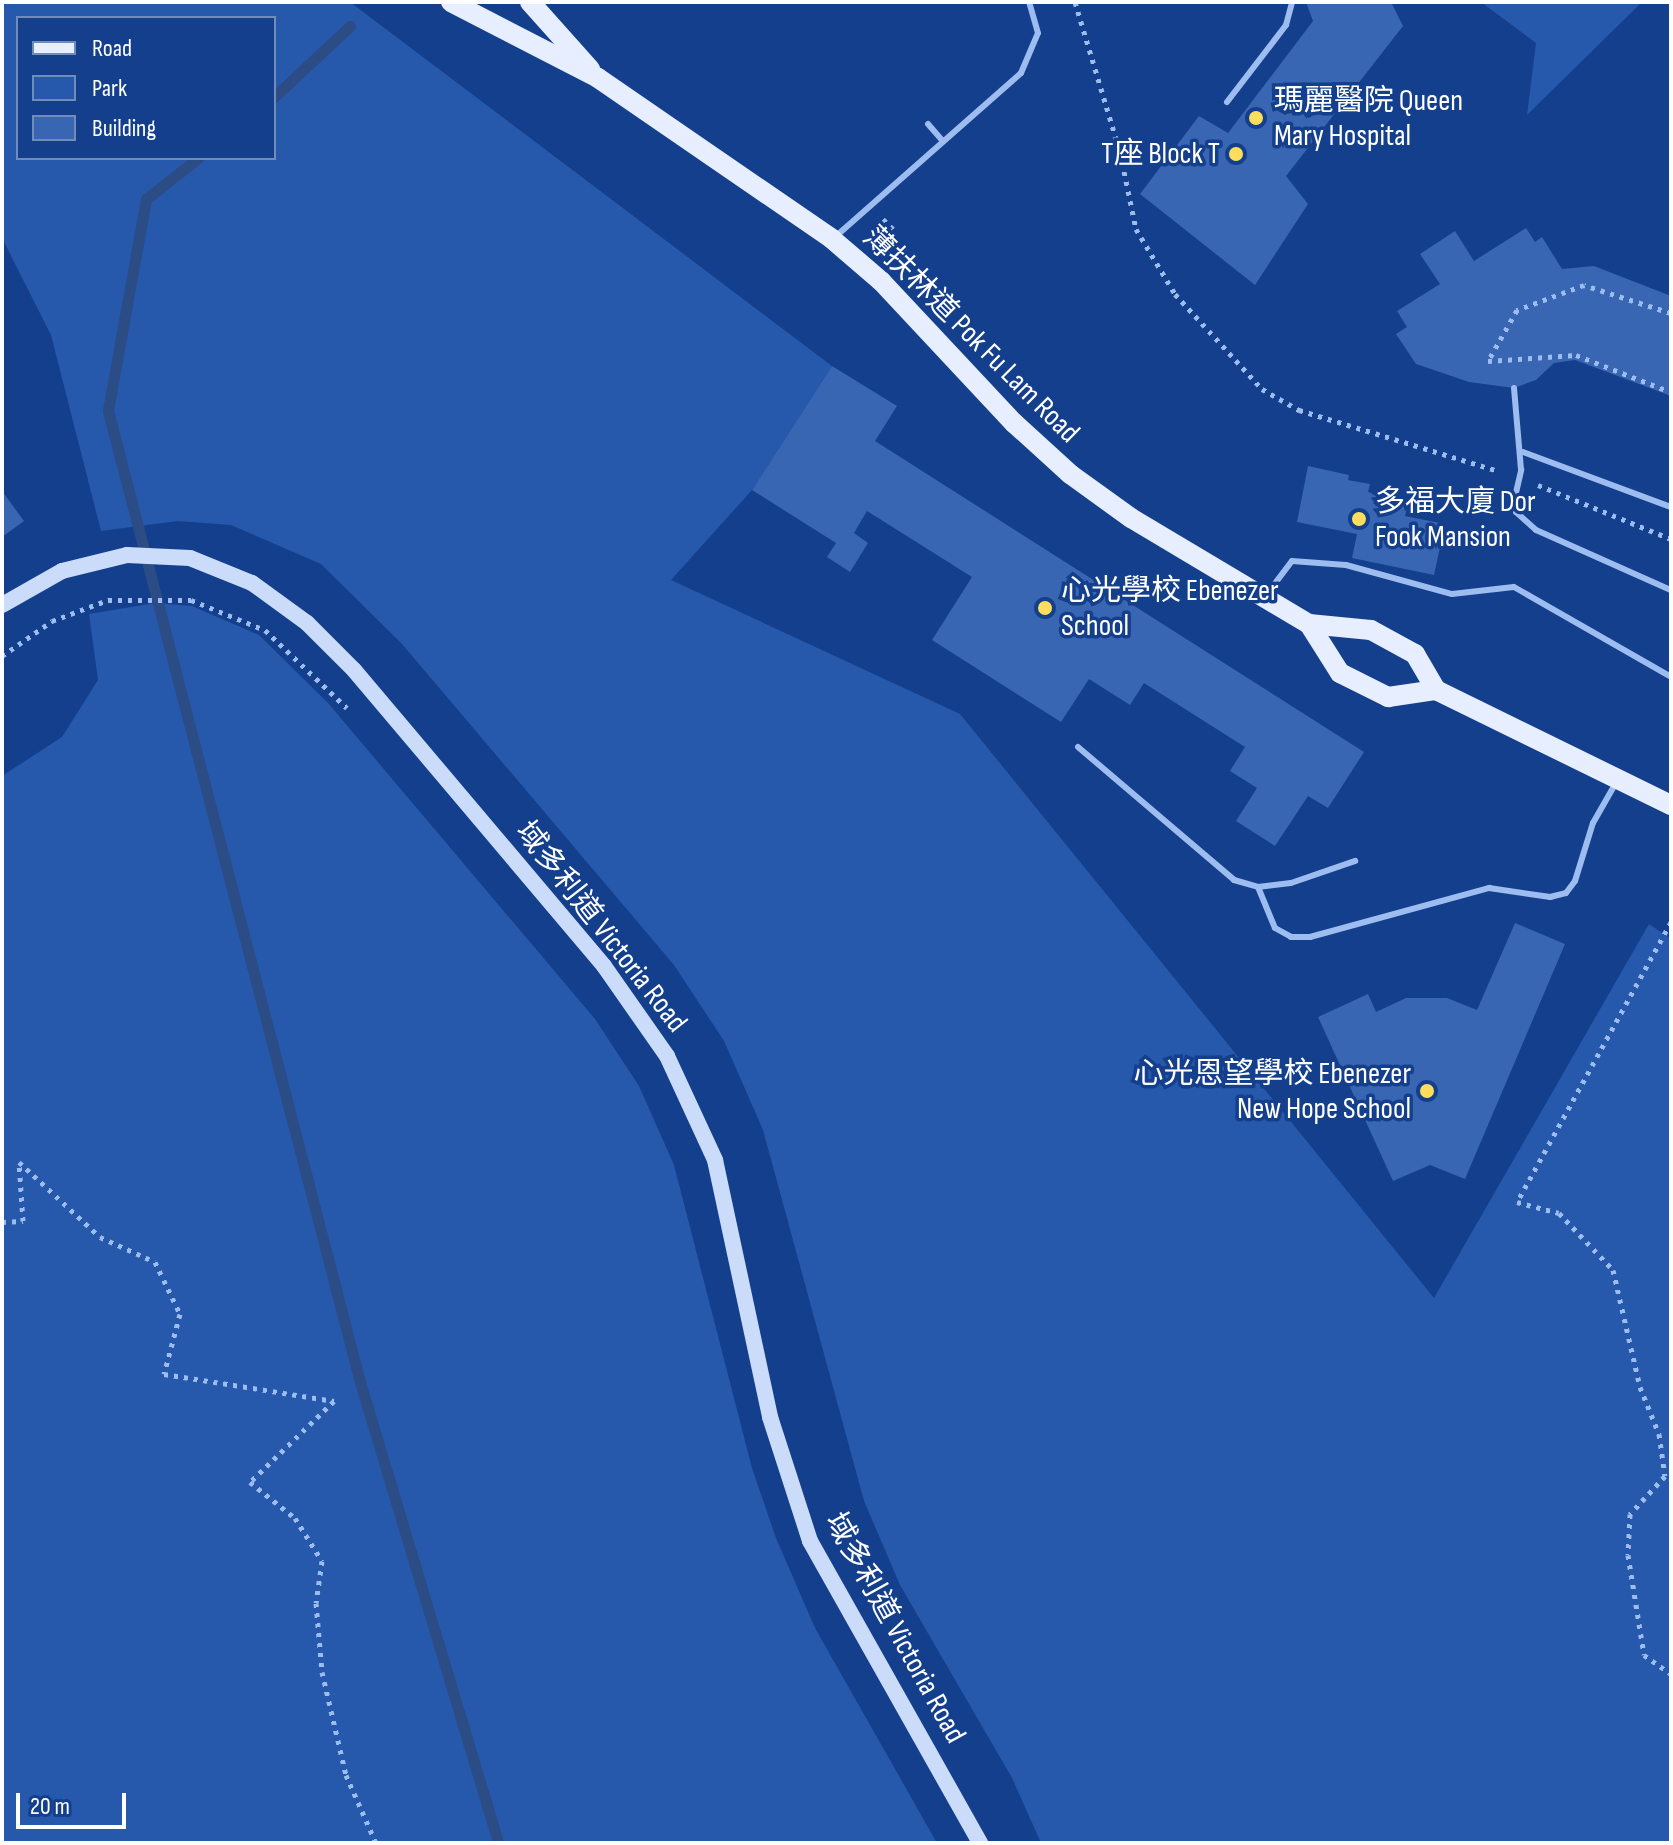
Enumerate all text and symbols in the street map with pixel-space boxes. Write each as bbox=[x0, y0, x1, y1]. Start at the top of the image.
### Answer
legend bbox=[16, 16, 276, 160]
text: Road bbox=[92, 34, 132, 63]
text: Park bbox=[92, 74, 127, 103]
place label: 瑪麗醫院 Queen Mary Hospital bbox=[1274, 83, 1463, 154]
marker: 瑪麗醫院 Queen Mary Hospital bbox=[1245, 107, 1267, 129]
text: Building bbox=[92, 114, 156, 143]
place label: T座 Block T bbox=[1101, 136, 1220, 172]
marker: T座 Block T bbox=[1227, 145, 1245, 163]
street label: 薄扶林道 Pok Fu Lam Road bbox=[855, 219, 1087, 451]
place label: 多福大廈 Dor Fook Mansion bbox=[1375, 484, 1536, 554]
marker: 多福大廈 Dor Fook Mansion bbox=[1350, 510, 1368, 528]
place label: 心光學校 Ebenezer School bbox=[1061, 573, 1279, 644]
marker: 心光學校 Ebenezer School bbox=[1036, 599, 1054, 617]
street label: 域多利道 Victoria Road bbox=[508, 814, 694, 1040]
place label: 心光恩望學校 Ebenezer New Hope School bbox=[1133, 1056, 1411, 1126]
marker: 心光恩望學校 Ebenezer New Hope School bbox=[1418, 1082, 1436, 1100]
street label: 域多利道 Victoria Road bbox=[817, 1507, 973, 1749]
scale bar bbox=[20, 1777, 130, 1827]
text: 20 m bbox=[30, 1792, 70, 1821]

